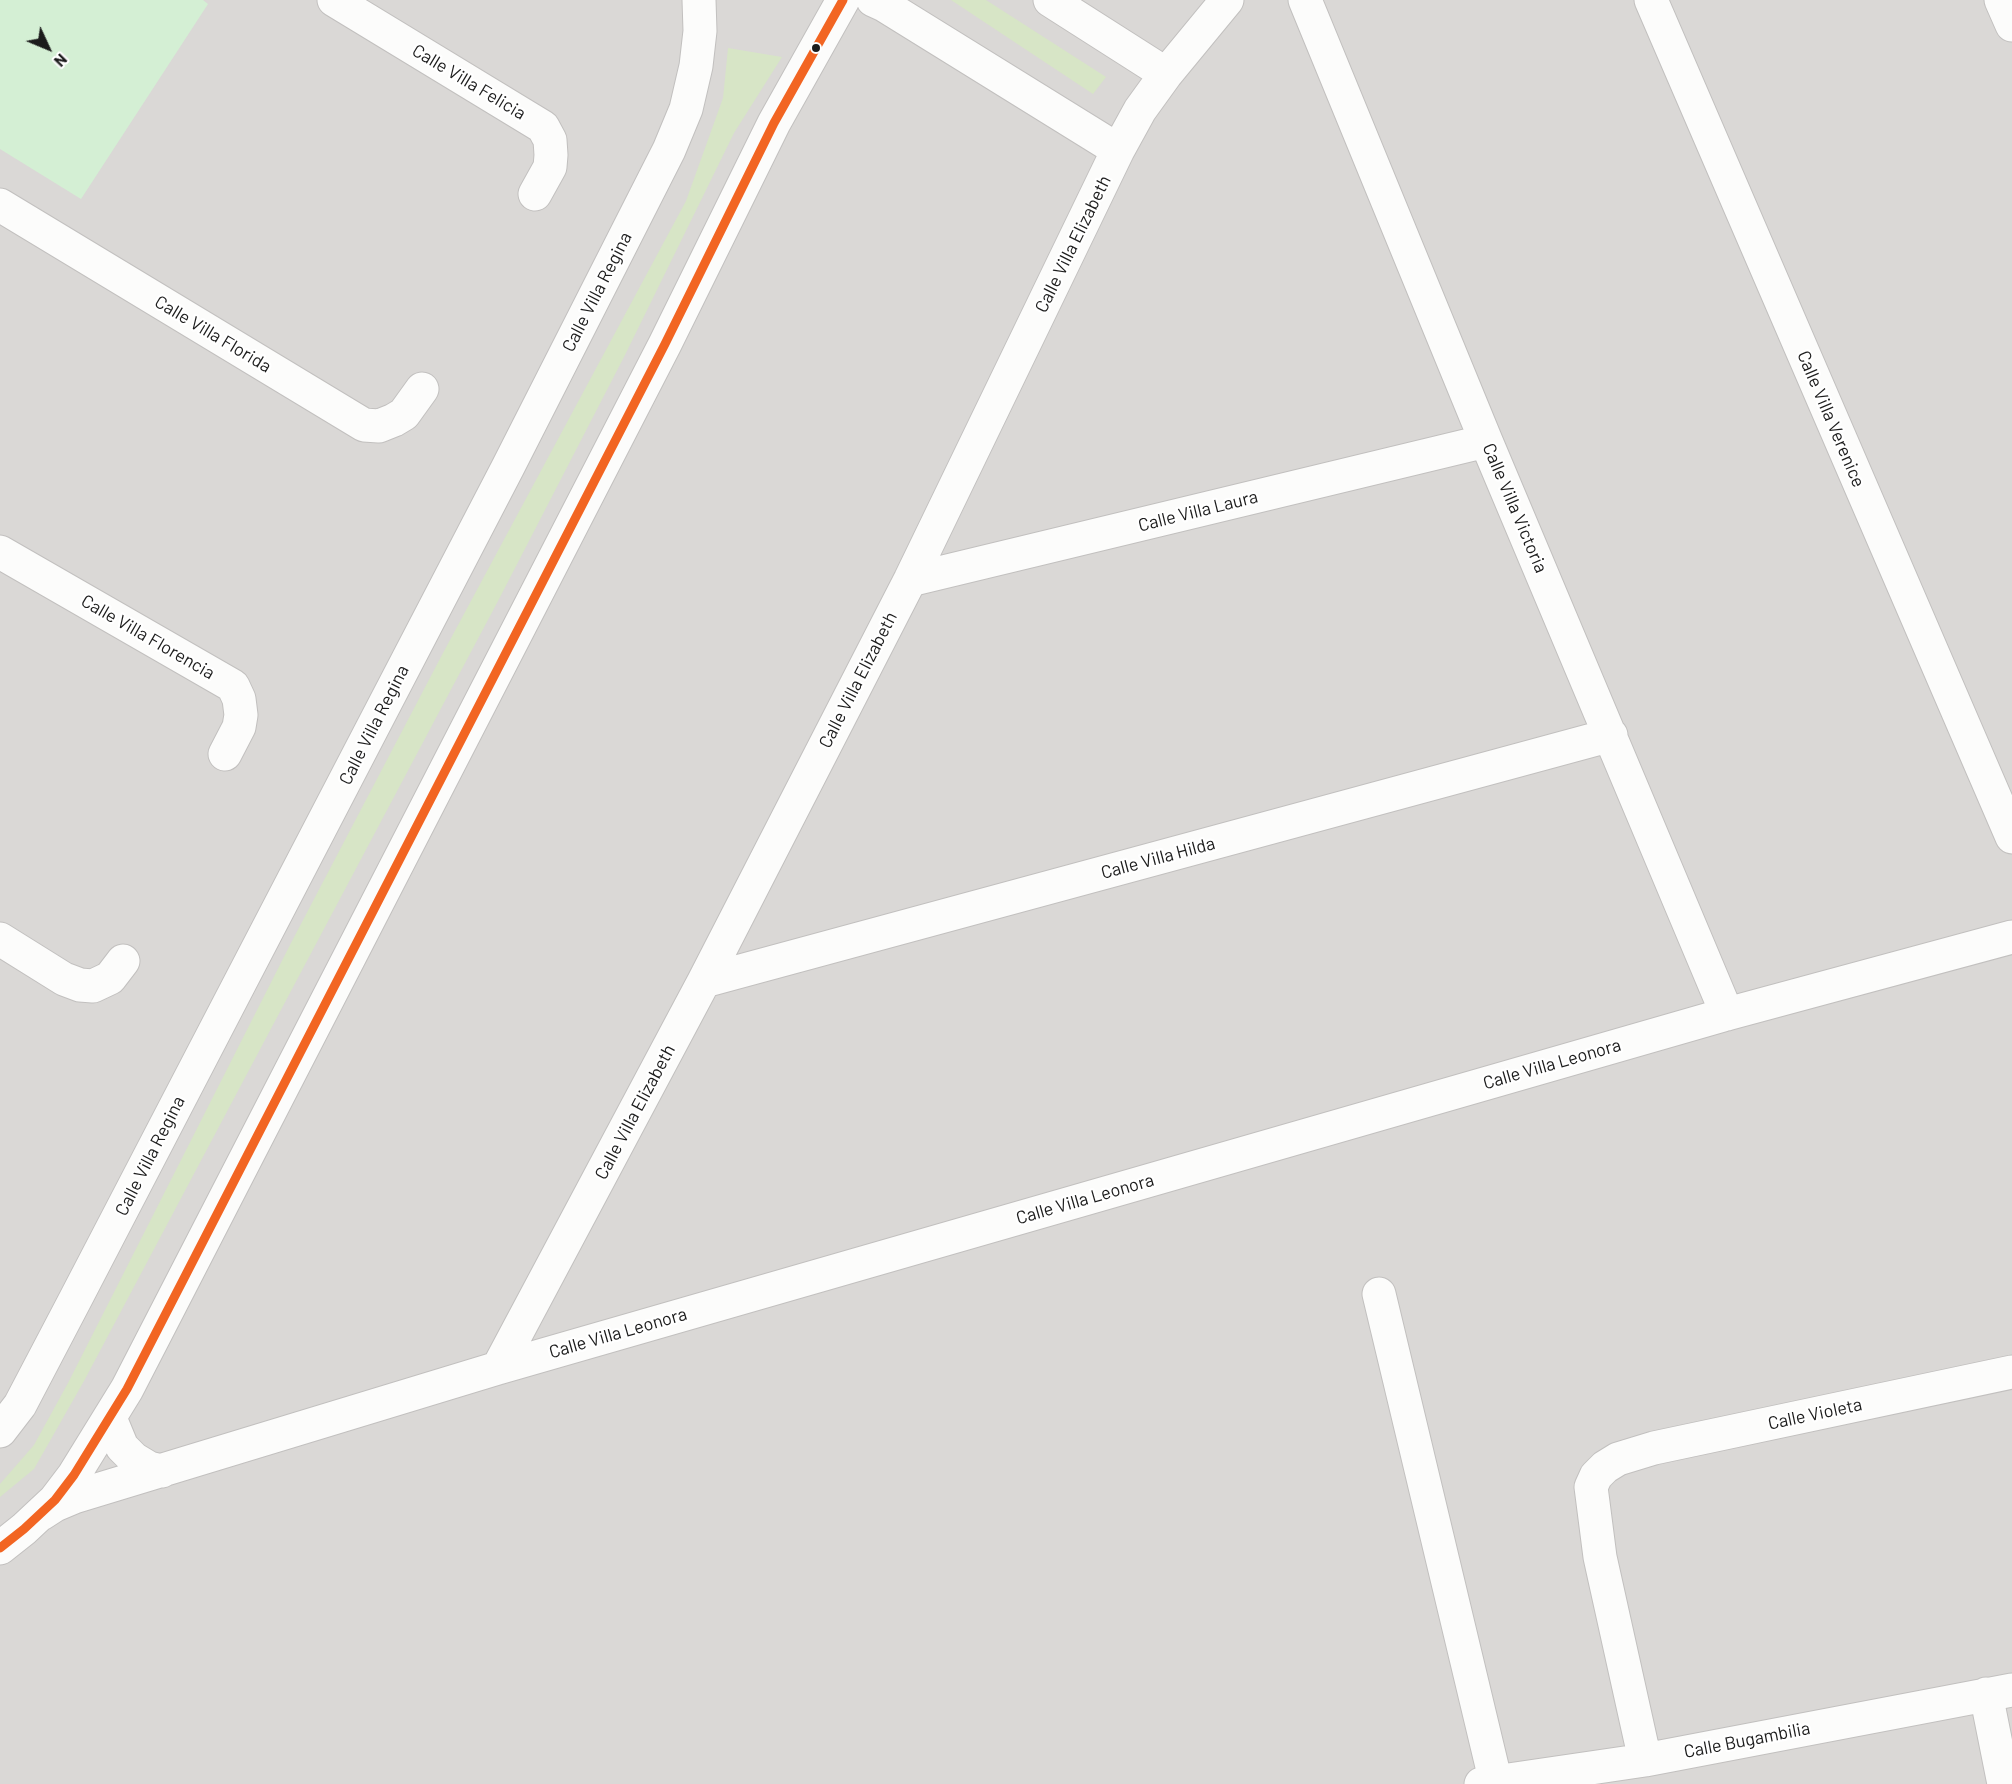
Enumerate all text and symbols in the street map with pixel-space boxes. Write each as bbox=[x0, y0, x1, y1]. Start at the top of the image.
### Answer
north arrow bbox=[18, 18, 78, 78]
street label: Calle Villa Felicia bbox=[408, 40, 530, 124]
unlabelled marker bbox=[810, 42, 822, 54]
text: N bbox=[51, 50, 72, 71]
street label: Calle Villa Elizabeth bbox=[1030, 172, 1116, 316]
street label: Calle Villa Regina bbox=[558, 229, 636, 355]
street label: Calle Villa Florida bbox=[151, 291, 275, 377]
street label: Calle Villa Verenice bbox=[1792, 347, 1870, 491]
street label: Calle Villa Victoria bbox=[1478, 440, 1552, 576]
street label: Calle Villa Laura bbox=[1136, 486, 1260, 536]
street label: Calle Villa Florencia bbox=[77, 590, 219, 684]
street label: Calle Villa Elizabeth bbox=[814, 608, 902, 752]
street label: Calle Villa Regina bbox=[335, 662, 413, 788]
street label: Calle Villa Hilda bbox=[1099, 832, 1217, 884]
street label: Calle Villa Leonora bbox=[1481, 1034, 1623, 1094]
street label: Calle Villa Elizabeth bbox=[590, 1041, 680, 1183]
street label: Calle Villa Regina bbox=[111, 1093, 189, 1219]
street label: Calle Villa Leonora bbox=[1014, 1169, 1156, 1229]
street label: Calle Villa Leonora bbox=[547, 1303, 689, 1363]
street label: Calle Violeta bbox=[1766, 1393, 1864, 1435]
street label: Calle Bugambilia bbox=[1682, 1717, 1812, 1763]

